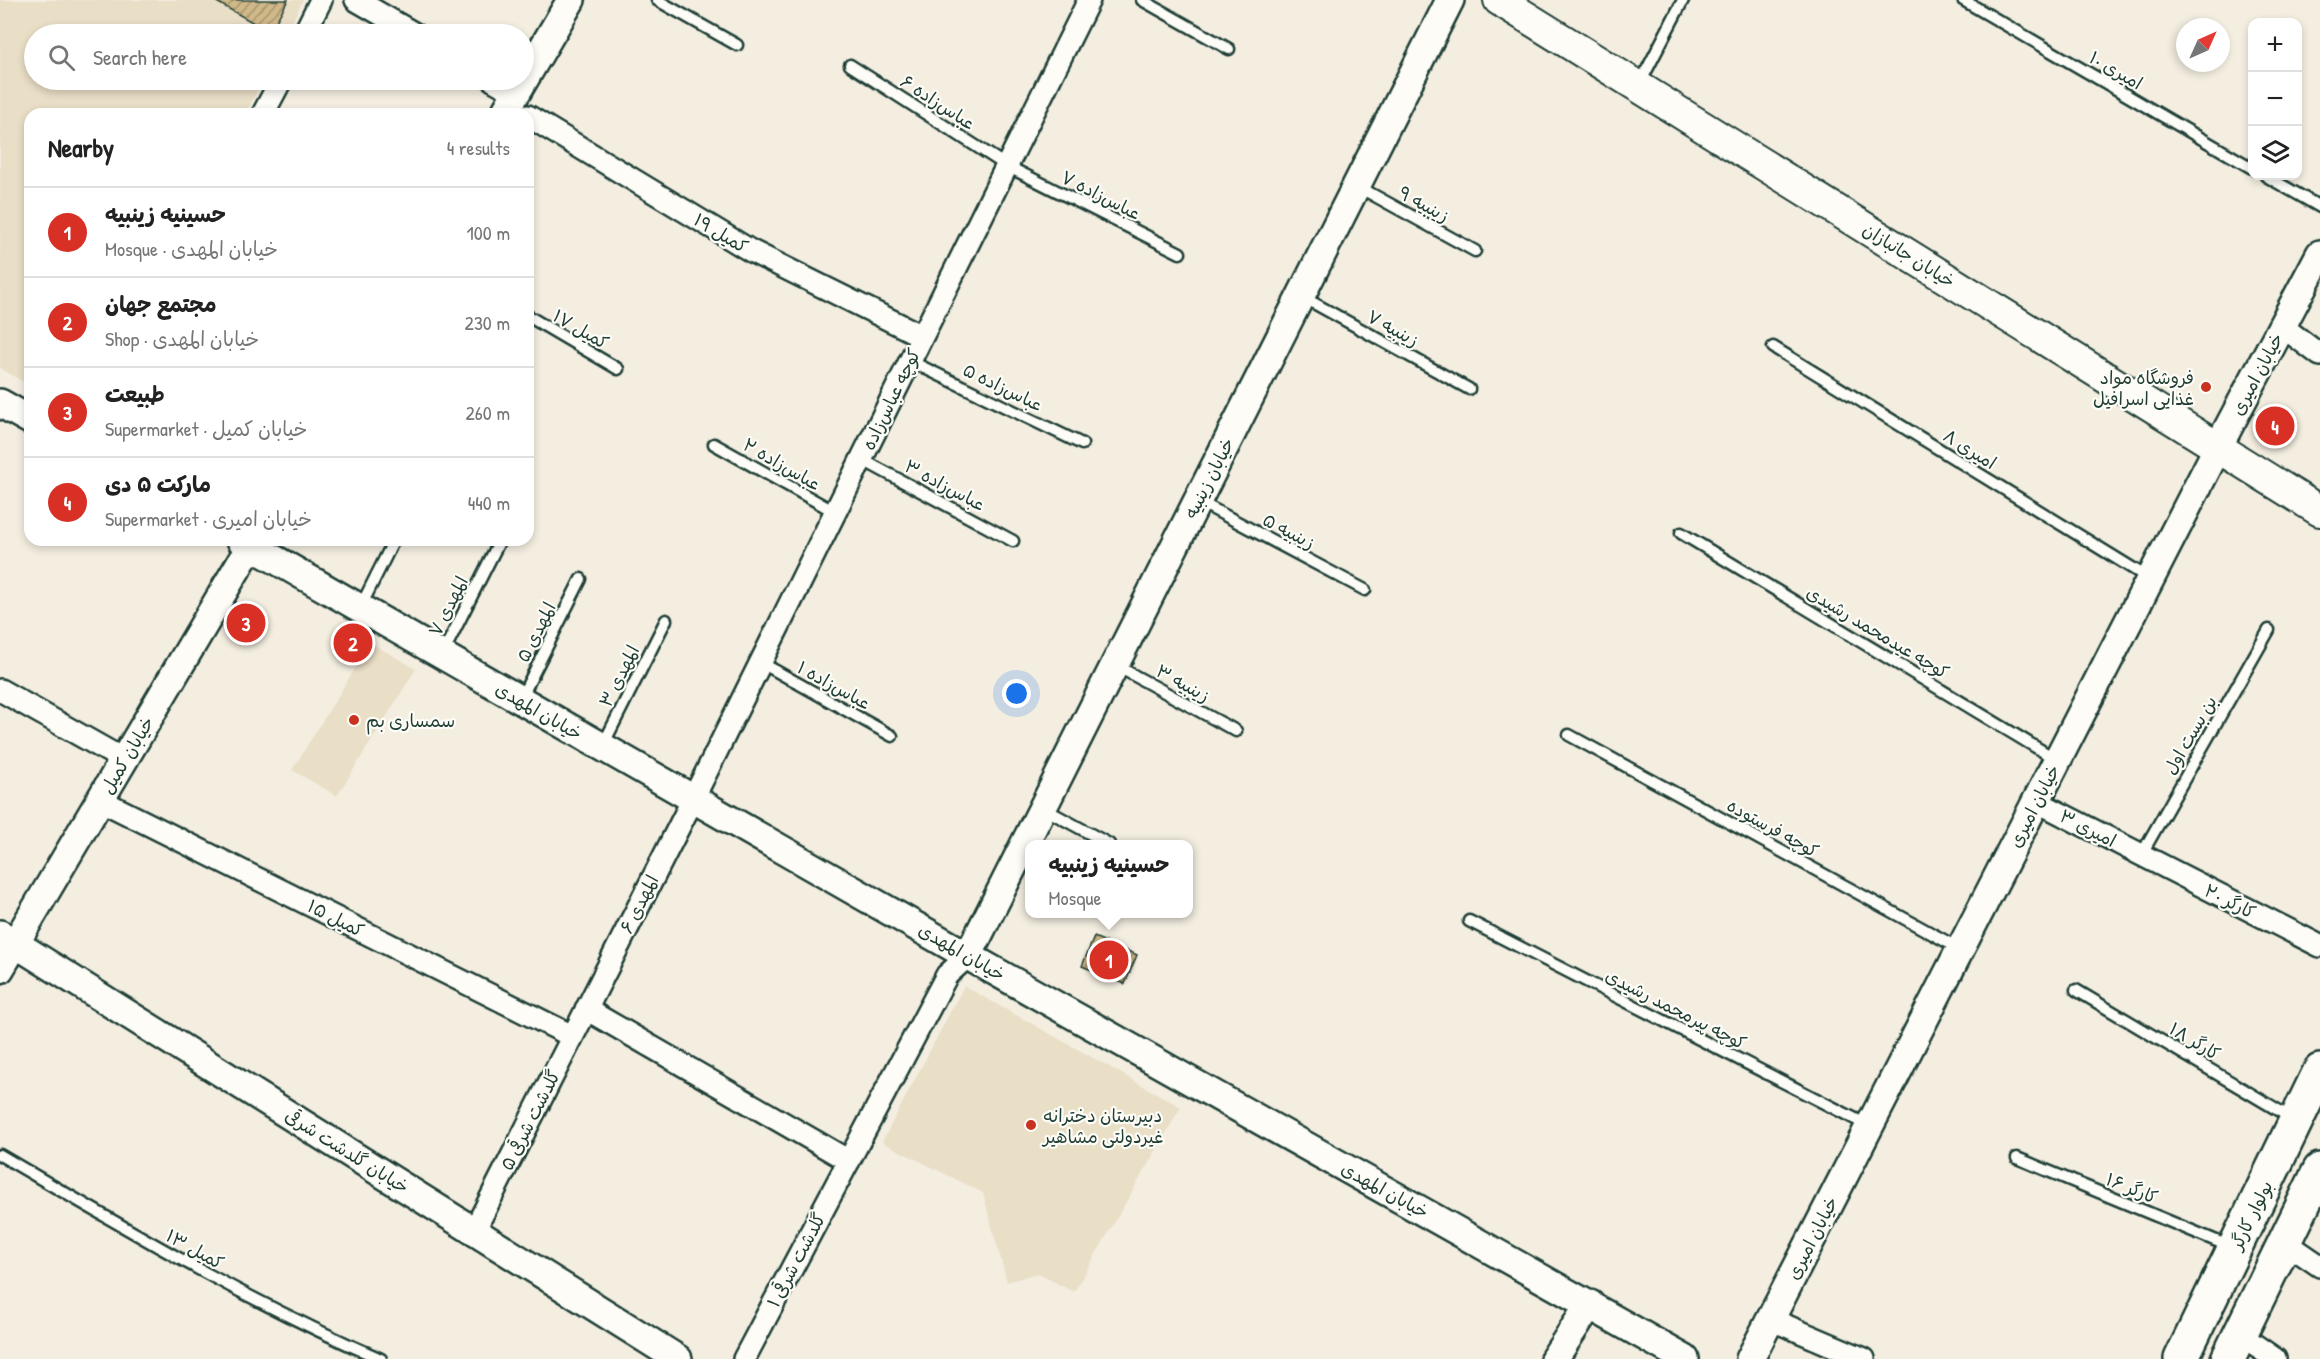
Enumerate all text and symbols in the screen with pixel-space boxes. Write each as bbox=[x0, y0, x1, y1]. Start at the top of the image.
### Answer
north arrow bbox=[2176, 18, 2230, 72]
map controls bbox=[2248, 18, 2302, 180]
button: + bbox=[2248, 18, 2302, 72]
search box bbox=[24, 24, 534, 90]
icon: search bbox=[45, 41, 78, 74]
text: Search here bbox=[93, 42, 187, 72]
street label: امیری ۱۰ bbox=[2085, 45, 2147, 95]
street label: عباس‌زاده ۶ bbox=[896, 69, 980, 135]
button: − bbox=[2248, 72, 2302, 126]
button: layers bbox=[2248, 126, 2302, 180]
text: Nearby bbox=[48, 130, 114, 165]
text: 4 results bbox=[447, 134, 510, 161]
street label: عباس‌زاده ۷ bbox=[1057, 164, 1145, 226]
street label: زینبیه ۹ bbox=[1394, 180, 1454, 228]
text: حسینیه زینبیه bbox=[105, 199, 226, 229]
street label: کمیل ۱۹ bbox=[689, 207, 753, 259]
street label: خیابان جانبازان bbox=[1858, 217, 1960, 293]
text: 1 bbox=[64, 219, 71, 246]
text: 100 m bbox=[467, 219, 510, 246]
text: Mosque · خیابان المهدی bbox=[105, 235, 278, 262]
text: مجتمع جهان bbox=[105, 289, 217, 319]
street label: کمیل ۱۷ bbox=[548, 303, 614, 355]
street label: زینبیه ۷ bbox=[1362, 304, 1424, 352]
text: 2 bbox=[63, 309, 72, 336]
text: 230 m bbox=[465, 309, 510, 336]
text: Shop · خیابان المهدی bbox=[105, 325, 259, 352]
street label: خیابان امیری bbox=[2225, 328, 2289, 420]
street label: کوچه عباس‌زاده bbox=[856, 344, 927, 454]
street label: عباس‌زاده ۵ bbox=[959, 357, 1047, 417]
place label: فروشگاه مواد غذایی اسرافیل bbox=[2093, 365, 2194, 411]
text: طبیعت bbox=[105, 379, 165, 409]
marker: فروشگاه مواد غذایی اسرافیل bbox=[2199, 380, 2213, 394]
text: 3 bbox=[63, 399, 72, 426]
text: 260 m bbox=[466, 399, 510, 426]
pin: 4 bbox=[2256, 404, 2294, 448]
text: Supermarket · خیابان کمیل bbox=[105, 415, 307, 442]
street label: امیری ۸ bbox=[1939, 423, 2001, 475]
street label: عباس‌زاده ۲ bbox=[739, 432, 825, 496]
street label: خیابان زینبیه bbox=[1178, 433, 1240, 523]
street label: عباس‌زاده ۳ bbox=[900, 453, 990, 517]
text: مارکت ۵ دی bbox=[105, 469, 211, 499]
text: 4 bbox=[64, 489, 71, 516]
text: 440 m bbox=[468, 489, 510, 516]
text: Supermarket · خیابان امیری bbox=[105, 505, 312, 532]
street label: زینبیه ۵ bbox=[1259, 507, 1319, 555]
street label: المهدی ۷ bbox=[422, 572, 474, 640]
street label: کوچه عیدمحمد رشیدی bbox=[1802, 579, 1954, 685]
street label: المهدی ۵ bbox=[510, 598, 562, 666]
pin: 3 bbox=[226, 600, 266, 646]
pin: 2 bbox=[334, 620, 372, 666]
street label: المهدی ۳ bbox=[593, 641, 645, 711]
street label: عباس‌زاده ۱ bbox=[793, 655, 875, 715]
street label: زینبیه ۳ bbox=[1152, 658, 1214, 708]
street label: خیابان المهدی bbox=[491, 676, 587, 746]
your location bbox=[1002, 679, 1031, 708]
street label: بن بست اول bbox=[2157, 691, 2223, 779]
place label: سمساری بم bbox=[366, 708, 455, 735]
street label: خیابان کمیل bbox=[94, 712, 160, 798]
marker: سمساری بم bbox=[347, 713, 361, 727]
street label: خیابان امیری bbox=[2002, 760, 2066, 852]
street label: کوچه فرستوده bbox=[1723, 793, 1824, 864]
street label: امیری ۳ bbox=[2055, 803, 2121, 853]
popup bbox=[1025, 840, 1193, 918]
text: حسینیه زینبیه bbox=[1048, 849, 1170, 879]
street label: المهدی ۶ bbox=[614, 870, 664, 938]
street label: کارگر ۲۰ bbox=[2200, 878, 2260, 925]
text: Mosque bbox=[1048, 884, 1101, 911]
street label: کمیل ۱۵ bbox=[303, 893, 369, 943]
street label: خیابان المهدی bbox=[914, 917, 1010, 987]
pin: 1 bbox=[1090, 938, 1128, 982]
street label: کوچه پیرمحمد رشیدی bbox=[1601, 963, 1751, 1055]
street label: کارگر ۱۸ bbox=[2165, 1016, 2225, 1066]
street label: گلدشت شرقی ۵ bbox=[494, 1065, 566, 1175]
street label: خیابان گلدشت شرقی bbox=[280, 1103, 414, 1199]
place label: دبیرستان دخترانه غیردولتی مشاهیر bbox=[1041, 1103, 1164, 1149]
marker: دبیرستان دخترانه غیردولتی مشاهیر bbox=[1024, 1118, 1038, 1132]
street label: خیابان المهدی bbox=[1337, 1156, 1433, 1224]
street label: کارگر ۱۶ bbox=[2102, 1166, 2162, 1210]
street label: بولوار کارگر bbox=[2223, 1176, 2278, 1256]
street label: خیابان امیری bbox=[1780, 1192, 1844, 1284]
street label: گلدشت شرقی ۱ bbox=[761, 1208, 832, 1312]
street label: کمیل ۱۳ bbox=[161, 1223, 229, 1275]

